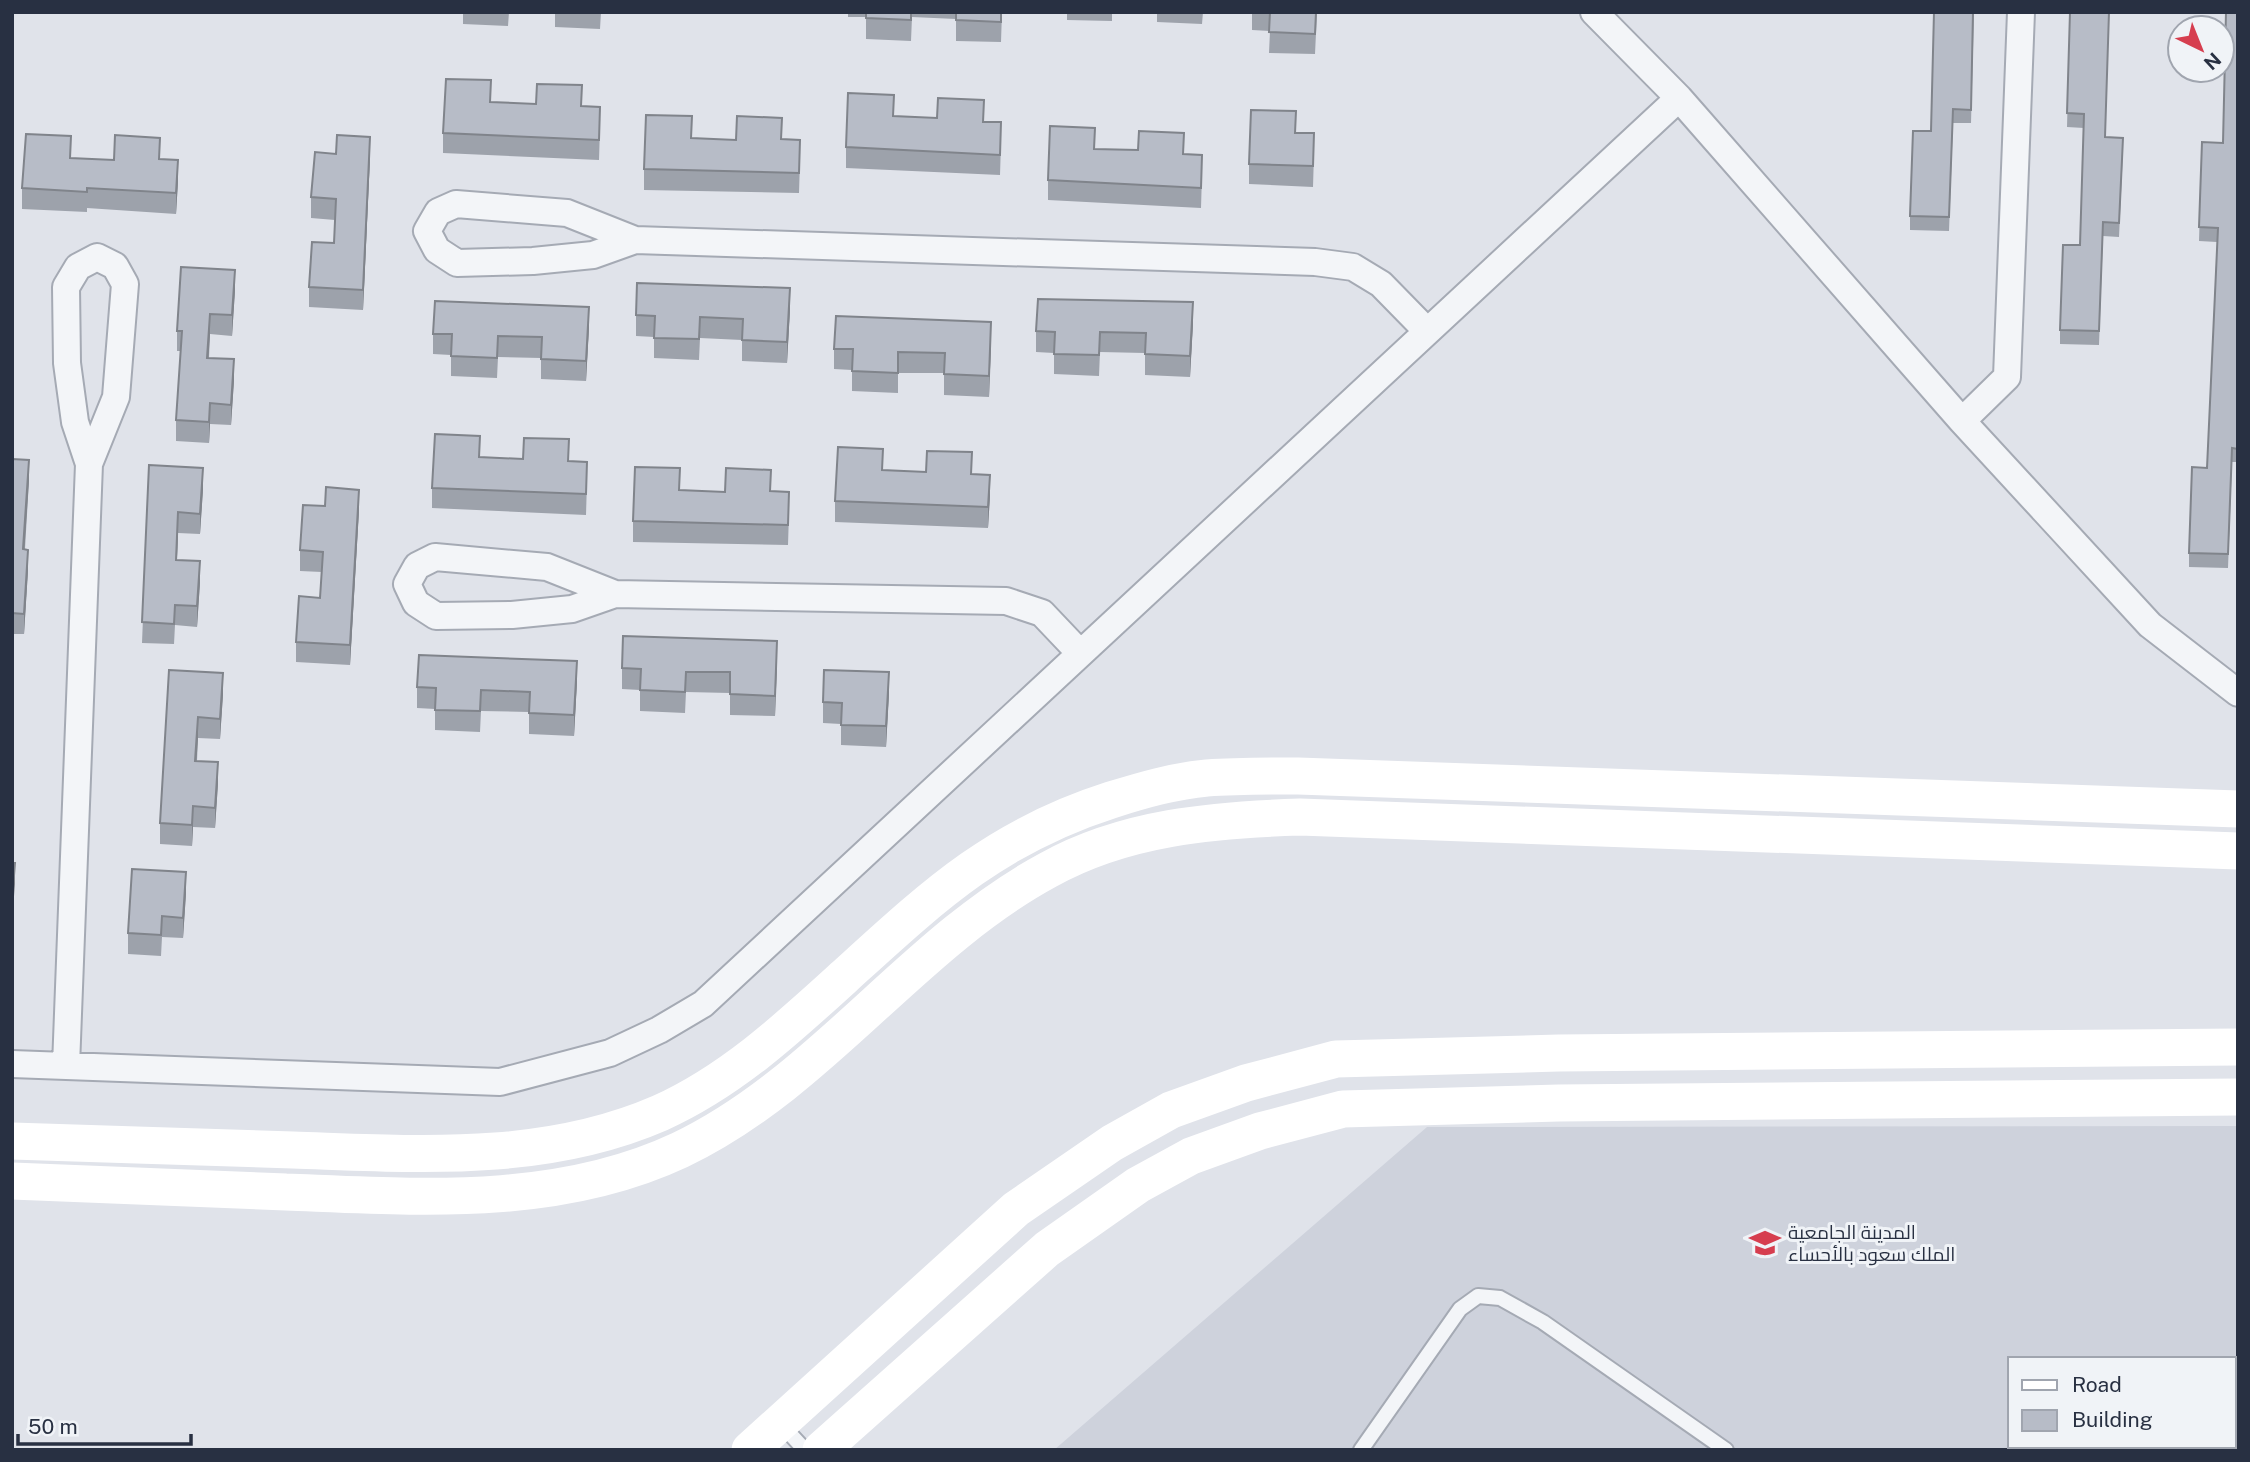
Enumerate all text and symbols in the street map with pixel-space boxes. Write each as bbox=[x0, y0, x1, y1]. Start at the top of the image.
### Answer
north arrow bbox=[2166, 14, 2236, 84]
text: N bbox=[2200, 48, 2226, 75]
place label: المدينة الجامعية الملك سعود بالأحساء bbox=[1788, 1221, 1955, 1266]
school or university icon: المدينة الجامعية الملك سعود بالأحساء bbox=[1748, 1226, 1782, 1260]
legend bbox=[2008, 1357, 2236, 1448]
text: Road bbox=[2072, 1372, 2122, 1397]
scale bar bbox=[18, 1402, 191, 1446]
text: Building bbox=[2072, 1407, 2153, 1432]
text: 50 m bbox=[28, 1414, 78, 1439]

